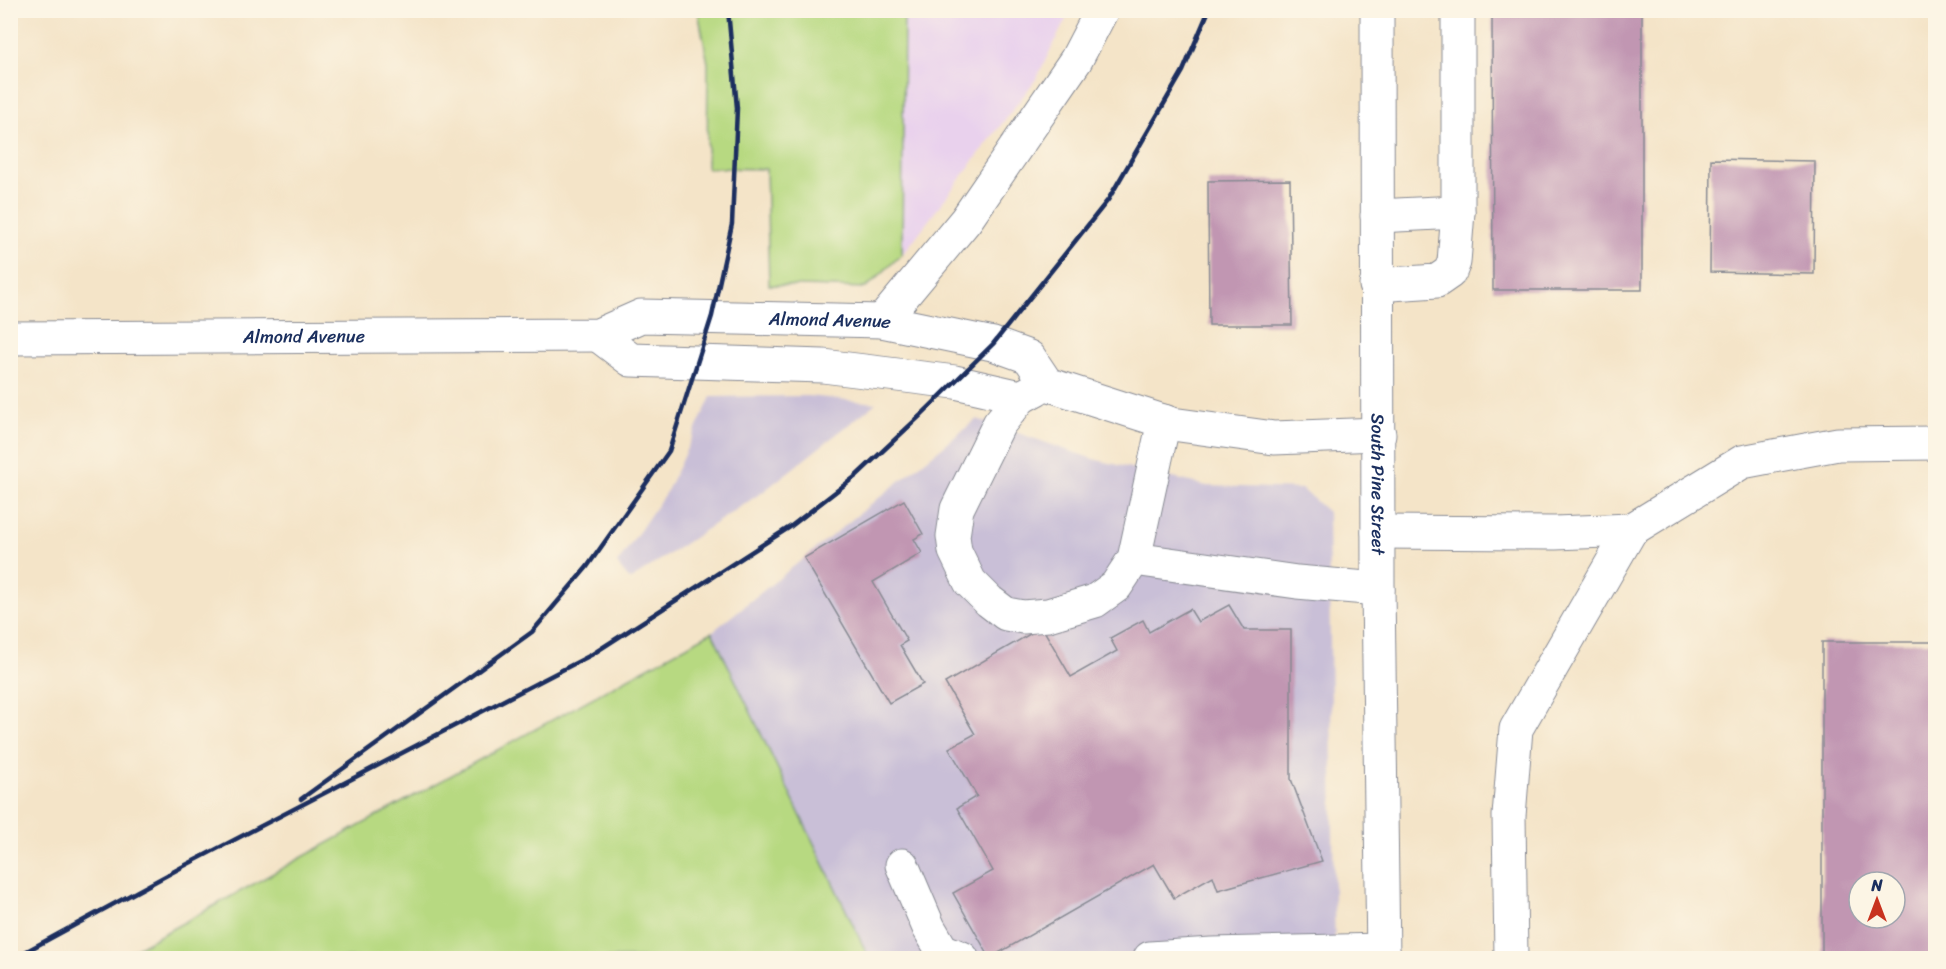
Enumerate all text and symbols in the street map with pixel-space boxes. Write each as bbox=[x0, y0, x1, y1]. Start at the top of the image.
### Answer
street label: Almond Avenue bbox=[768, 303, 894, 338]
street label: Almond Avenue bbox=[242, 320, 365, 353]
street label: South Pine Street bbox=[1362, 413, 1394, 556]
north arrow bbox=[1847, 870, 1907, 930]
text: N bbox=[1870, 871, 1883, 900]

